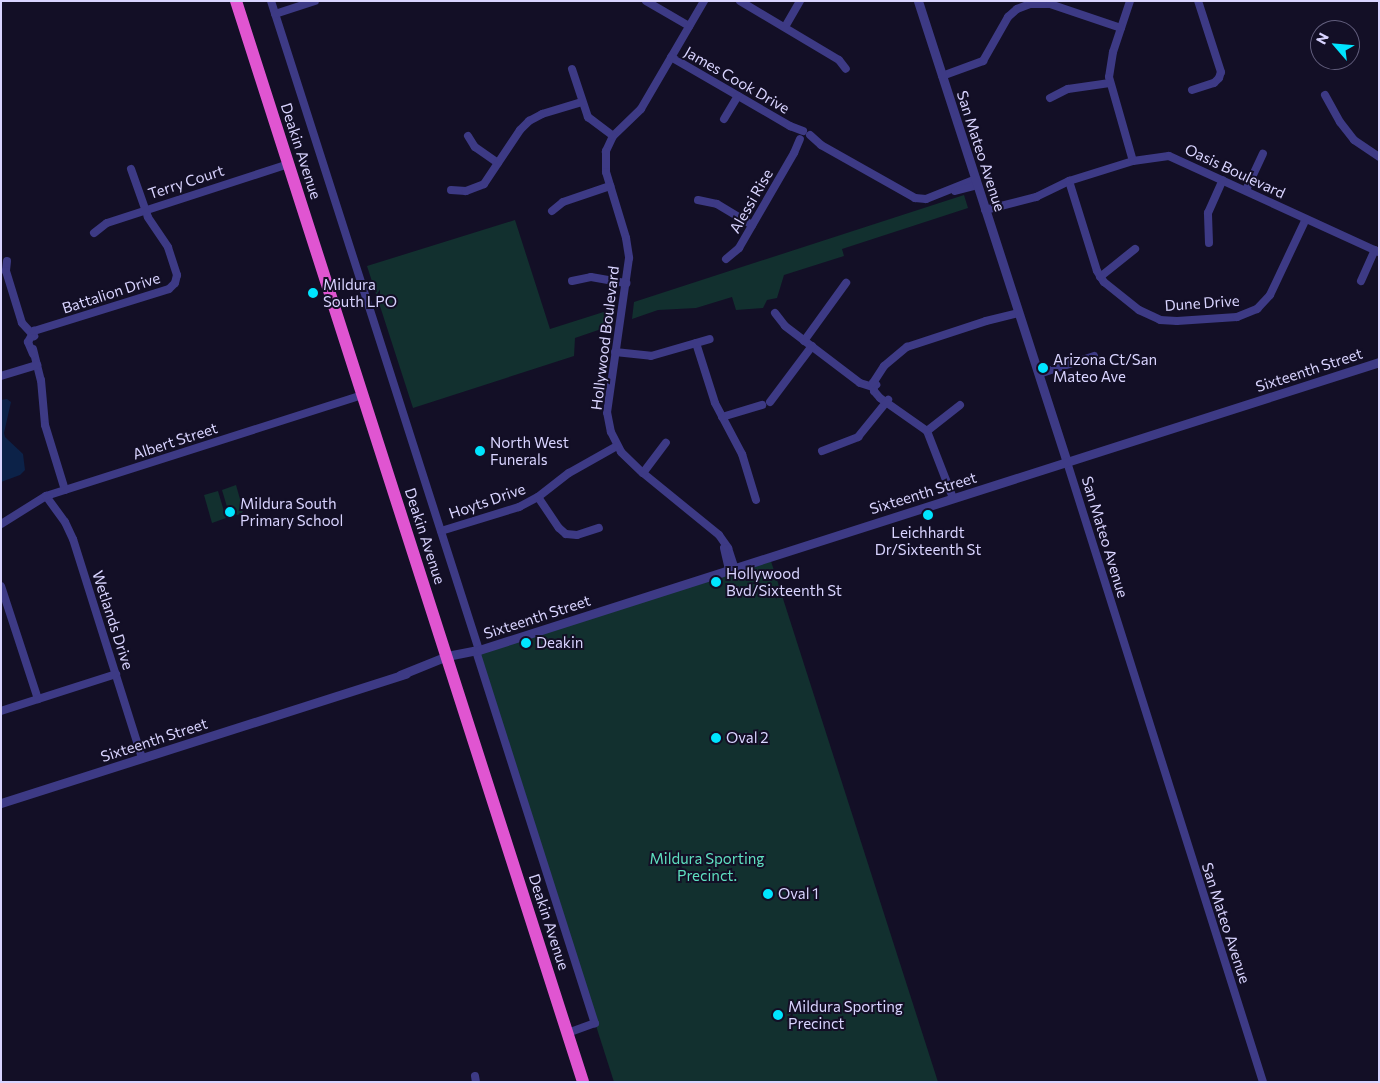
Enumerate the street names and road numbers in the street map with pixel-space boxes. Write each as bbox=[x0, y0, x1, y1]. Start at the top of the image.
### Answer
street label: James Cook Drive bbox=[681, 43, 793, 117]
street label: San Mateo Avenue bbox=[953, 88, 1009, 214]
street label: Deakin Avenue bbox=[277, 101, 325, 201]
street label: Oasis Boulevard bbox=[1182, 140, 1288, 202]
street label: Terry Court bbox=[146, 161, 226, 203]
street label: Alessi Rise bbox=[725, 166, 777, 236]
street label: Hollywood Boulevard bbox=[587, 265, 623, 411]
street label: Battalion Drive bbox=[60, 269, 162, 317]
street label: Dune Drive bbox=[1164, 291, 1240, 315]
street label: Sixteenth Street bbox=[1253, 344, 1365, 396]
street label: Albert Street bbox=[130, 419, 220, 463]
street label: Sixteenth Street bbox=[867, 468, 979, 518]
street label: San Mateo Avenue bbox=[1078, 474, 1132, 600]
street label: Hoyts Drive bbox=[446, 480, 528, 522]
street label: Deakin Avenue bbox=[401, 486, 449, 586]
street label: Wetlands Drive bbox=[89, 568, 137, 672]
street label: Sixteenth Street bbox=[481, 591, 593, 643]
street label: Sixteenth Street bbox=[98, 714, 210, 766]
street label: San Mateo Avenue bbox=[1198, 860, 1254, 986]
street label: Deakin Avenue bbox=[525, 872, 573, 972]

